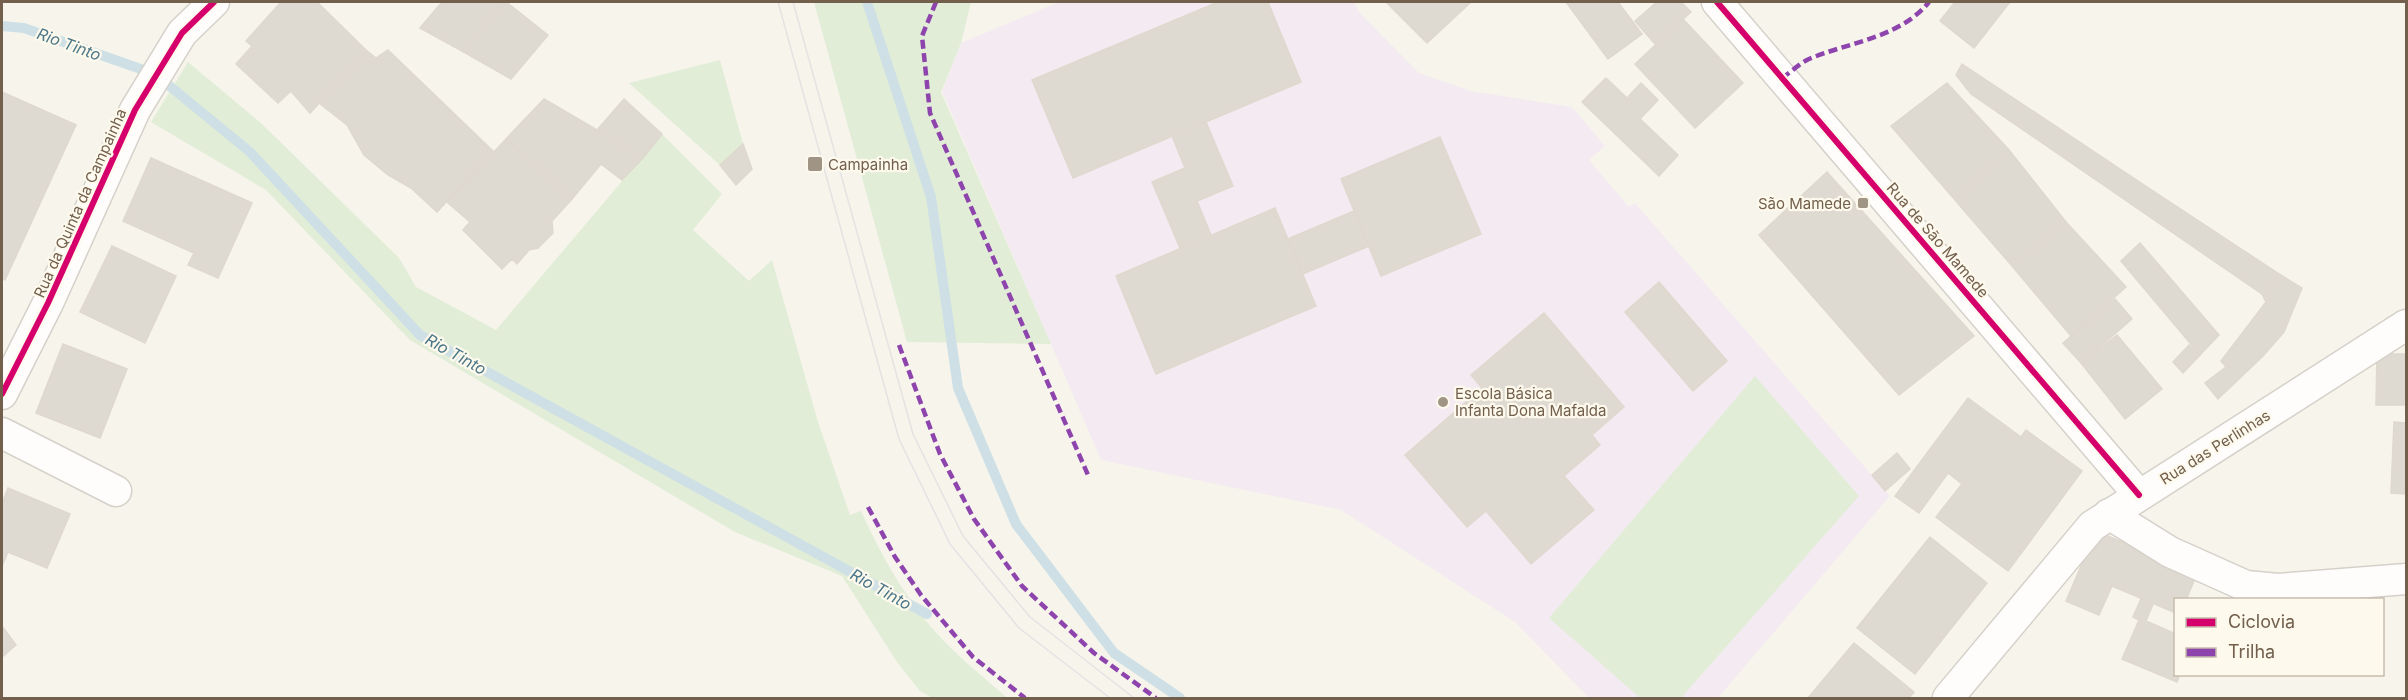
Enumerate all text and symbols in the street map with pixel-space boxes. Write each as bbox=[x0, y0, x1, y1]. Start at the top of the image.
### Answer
water label: Rio Tinto bbox=[34, 23, 104, 65]
street label: Rua da Quinta da Campainha bbox=[30, 105, 130, 301]
marker: Campainha bbox=[806, 155, 824, 173]
place label: Campainha bbox=[828, 155, 908, 174]
street label: Rua de São Mamede bbox=[1883, 179, 1993, 301]
place label: São Mamede bbox=[1758, 194, 1851, 213]
marker: São Mamede bbox=[1856, 196, 1870, 210]
water label: Rio Tinto bbox=[422, 329, 490, 379]
place label: Escola Básica Infanta Dona Mafalda bbox=[1455, 384, 1606, 420]
marker: Escola Básica Infanta Dona Mafalda bbox=[1436, 395, 1450, 409]
street label: Rua das Perlinhas bbox=[2156, 405, 2274, 489]
water label: Rio Tinto bbox=[847, 564, 915, 614]
legend bbox=[2174, 598, 2384, 676]
text: Ciclovia bbox=[2228, 611, 2295, 632]
text: Trilha bbox=[2228, 641, 2275, 662]

